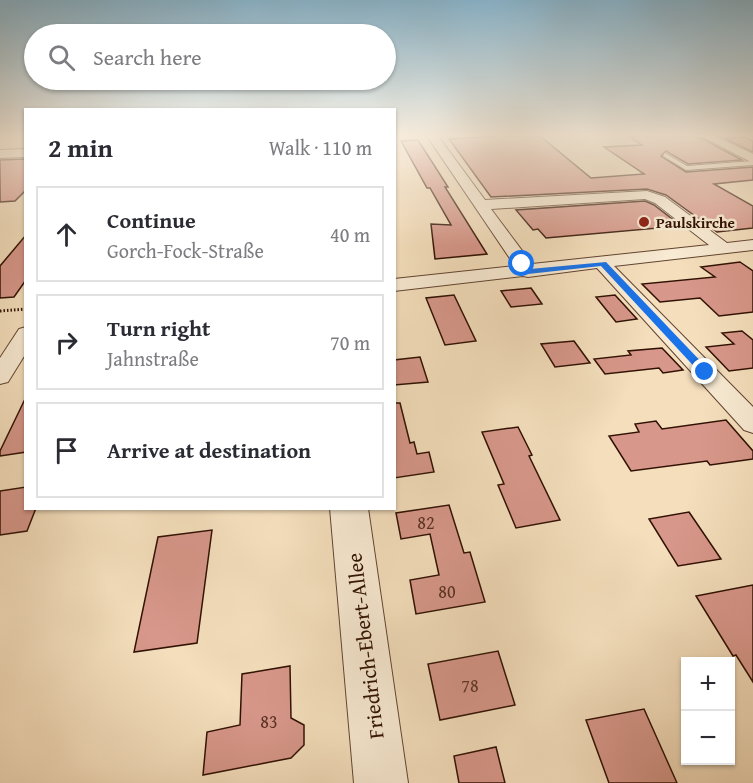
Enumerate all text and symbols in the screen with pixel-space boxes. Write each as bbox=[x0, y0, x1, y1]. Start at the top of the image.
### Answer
search box bbox=[24, 24, 396, 90]
icon: search bbox=[45, 41, 78, 74]
text: Search here bbox=[93, 41, 202, 73]
text: 2 min bbox=[48, 128, 113, 167]
text: Walk · 110 m bbox=[269, 133, 372, 162]
text: Continue bbox=[107, 204, 196, 236]
place label: Paulskirche bbox=[656, 212, 735, 233]
marker: Paulskirche bbox=[637, 215, 651, 229]
icon: ahead bbox=[50, 218, 83, 251]
text: 40 m bbox=[330, 220, 370, 249]
text: Gorch-Fock-Straße bbox=[107, 236, 264, 265]
route start bbox=[508, 250, 534, 276]
text: Turn right bbox=[107, 312, 210, 344]
icon: right bbox=[50, 326, 83, 359]
text: 70 m bbox=[330, 328, 370, 357]
text: Jahnstraße bbox=[107, 344, 199, 373]
route end bbox=[691, 358, 717, 384]
icon: arrive bbox=[50, 434, 83, 467]
text: Arrive at destination bbox=[107, 434, 311, 466]
house number: 82 bbox=[417, 509, 435, 536]
street label: Friedrich-Ebert-Allee bbox=[338, 551, 392, 741]
house number: 80 bbox=[438, 578, 456, 605]
map controls bbox=[681, 657, 735, 765]
button: + bbox=[681, 657, 735, 711]
house number: 78 bbox=[461, 672, 479, 699]
house number: 83 bbox=[260, 708, 278, 735]
button: − bbox=[681, 711, 735, 765]

